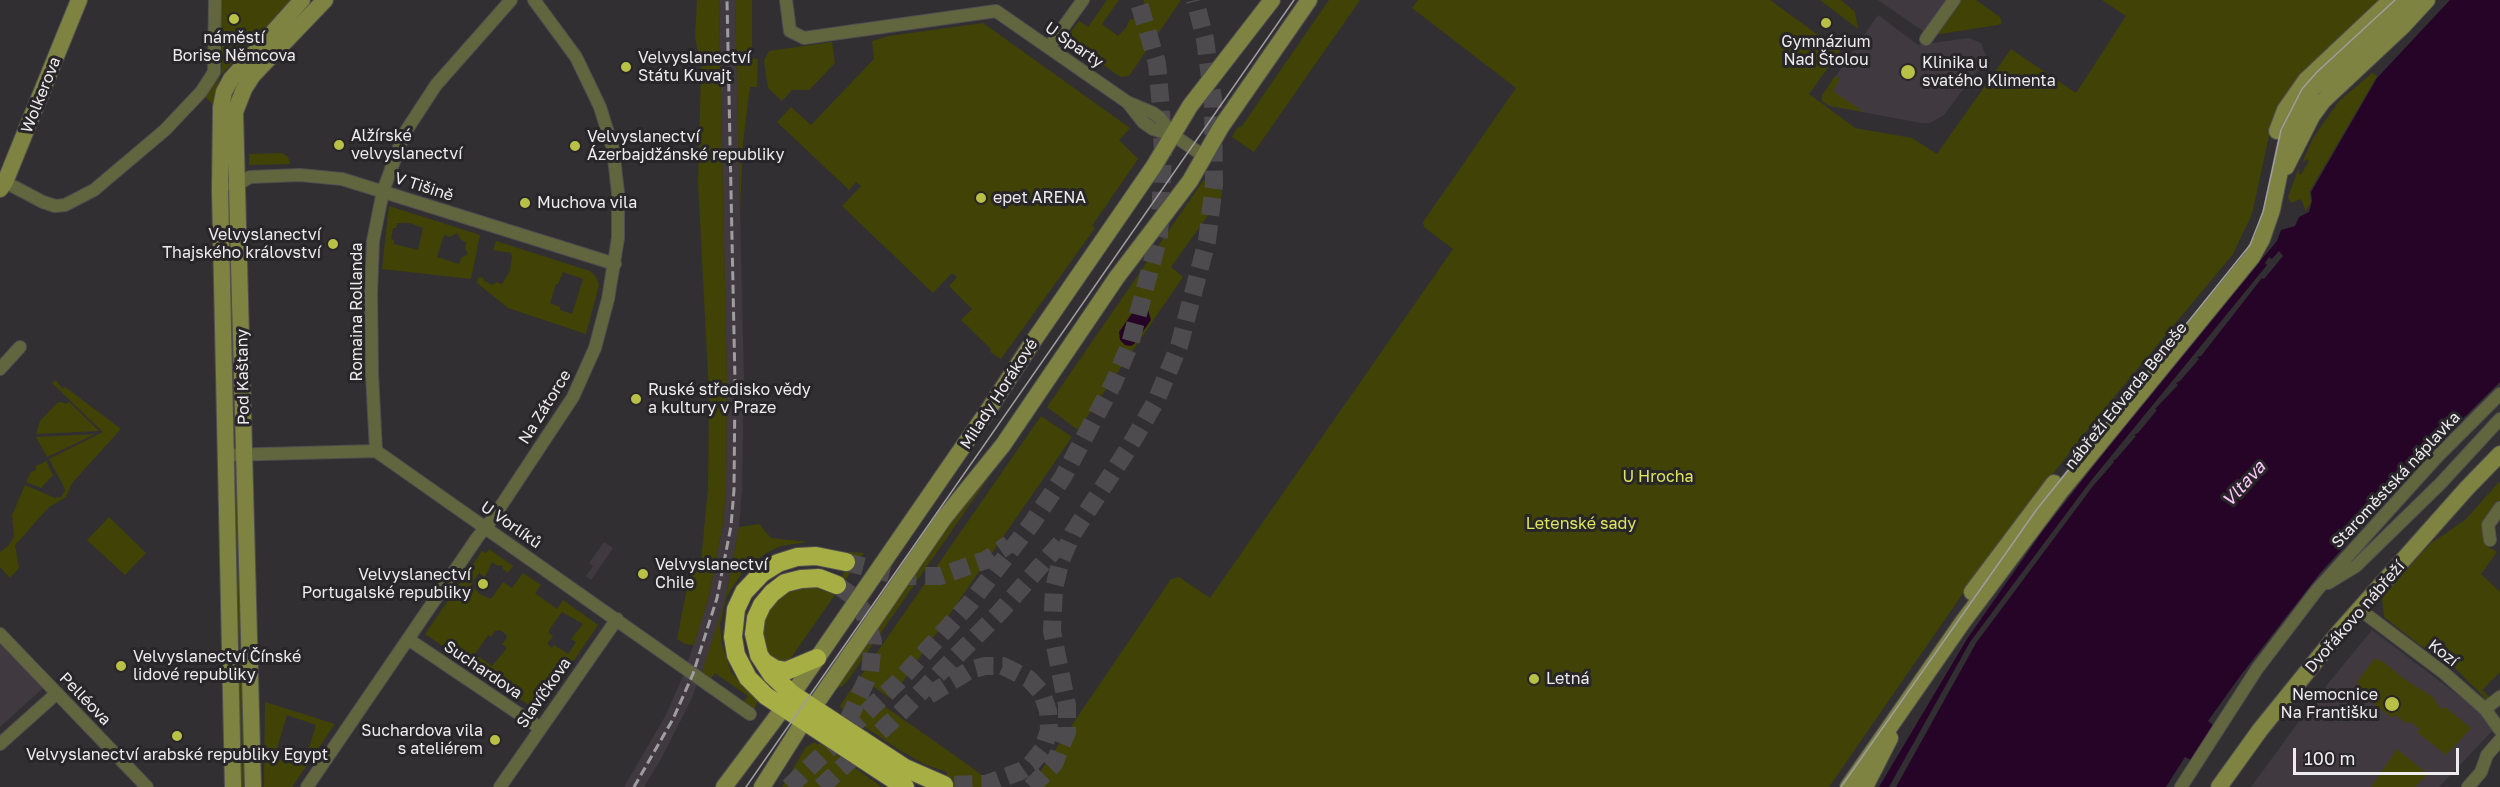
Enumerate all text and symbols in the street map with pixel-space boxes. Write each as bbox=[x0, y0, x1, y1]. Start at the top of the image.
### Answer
marker: náměstí Borise Němcova bbox=[227, 12, 241, 26]
marker: Gymnázium Nad Štolou bbox=[1819, 16, 1833, 30]
street label: U Sparty bbox=[1041, 18, 1107, 72]
place label: náměstí Borise Němcova bbox=[172, 28, 296, 66]
place label: Gymnázium Nad Štolou bbox=[1781, 32, 1871, 70]
place label: Velvyslanectví Státu Kuvajt bbox=[638, 48, 751, 86]
place label: Klinika u svatého Klimenta bbox=[1922, 53, 2056, 91]
street label: Wolkerova bbox=[17, 54, 65, 136]
marker: Velvyslanectví Státu Kuvajt bbox=[619, 60, 633, 74]
marker: Klinika u svatého Klimenta bbox=[1899, 63, 1917, 81]
place label: Alžírské velvyslanectví bbox=[351, 126, 463, 164]
place label: Velvyslanectví Ázerbajdžánské republiky bbox=[587, 127, 784, 165]
marker: Alžírské velvyslanectví bbox=[332, 138, 346, 152]
marker: Velvyslanectví Ázerbajdžánské republiky bbox=[568, 139, 582, 153]
street label: V Tišině bbox=[392, 168, 456, 206]
place label: epet ARENA bbox=[993, 188, 1086, 208]
marker: epet ARENA bbox=[974, 191, 988, 205]
place label: Muchova vila bbox=[537, 193, 637, 213]
marker: Muchova vila bbox=[518, 196, 532, 210]
place label: Velvyslanectví Thajského království bbox=[162, 225, 321, 263]
marker: Velvyslanectví Thajského království bbox=[326, 237, 340, 251]
street label: Romaina Rollanda bbox=[347, 242, 367, 382]
street label: nábřeží Edvarda Beneše bbox=[2061, 319, 2191, 473]
street label: Pod Kaštany bbox=[233, 329, 253, 425]
street label: Milady Horákové bbox=[956, 335, 1042, 453]
street label: Na Zátorce bbox=[515, 366, 575, 448]
place label: Ruské středisko vědy a kultury v Praze bbox=[648, 380, 811, 418]
marker: Ruské středisko vědy a kultury v Praze bbox=[629, 392, 643, 406]
street label: Staroměstská náplavka bbox=[2328, 408, 2464, 552]
water label: Vltava bbox=[2218, 457, 2270, 511]
park label: U Hrocha bbox=[1622, 467, 1694, 487]
street label: U Vorlíků bbox=[477, 497, 545, 553]
park label: Letenské sady bbox=[1526, 514, 1636, 534]
place label: Velvyslanectví Chile bbox=[655, 555, 768, 593]
street label: Dvořákovo nábřeží bbox=[2301, 557, 2409, 677]
place label: Velvyslanectví Portugalské republiky bbox=[302, 565, 471, 603]
marker: Velvyslanectví Chile bbox=[636, 567, 650, 581]
marker: Velvyslanectví Portugalské republiky bbox=[476, 577, 490, 591]
street label: Kozí bbox=[2424, 635, 2462, 671]
street label: Suchardova bbox=[440, 637, 526, 703]
place label: Velvyslanectví Čínské lidové republiky bbox=[133, 647, 301, 685]
street label: Slavíčkova bbox=[513, 654, 575, 732]
marker: Velvyslanectví Čínské lidové republiky bbox=[114, 659, 128, 673]
street label: Pelléova bbox=[55, 669, 115, 729]
place label: Letná bbox=[1546, 669, 1590, 689]
marker: Letná bbox=[1527, 672, 1541, 686]
place label: Nemocnice Na Františku bbox=[2281, 685, 2378, 723]
marker: Nemocnice Na Františku bbox=[2383, 695, 2401, 713]
place label: Suchardova vila s ateliérem bbox=[361, 721, 483, 759]
marker: Velvyslanectví arabské republiky Egypt bbox=[170, 729, 184, 743]
marker: Suchardova vila s ateliérem bbox=[488, 733, 502, 747]
scale bar bbox=[2296, 736, 2462, 774]
place label: Velvyslanectví arabské republiky Egypt bbox=[26, 745, 328, 765]
text: 100 m bbox=[2304, 747, 2355, 769]

